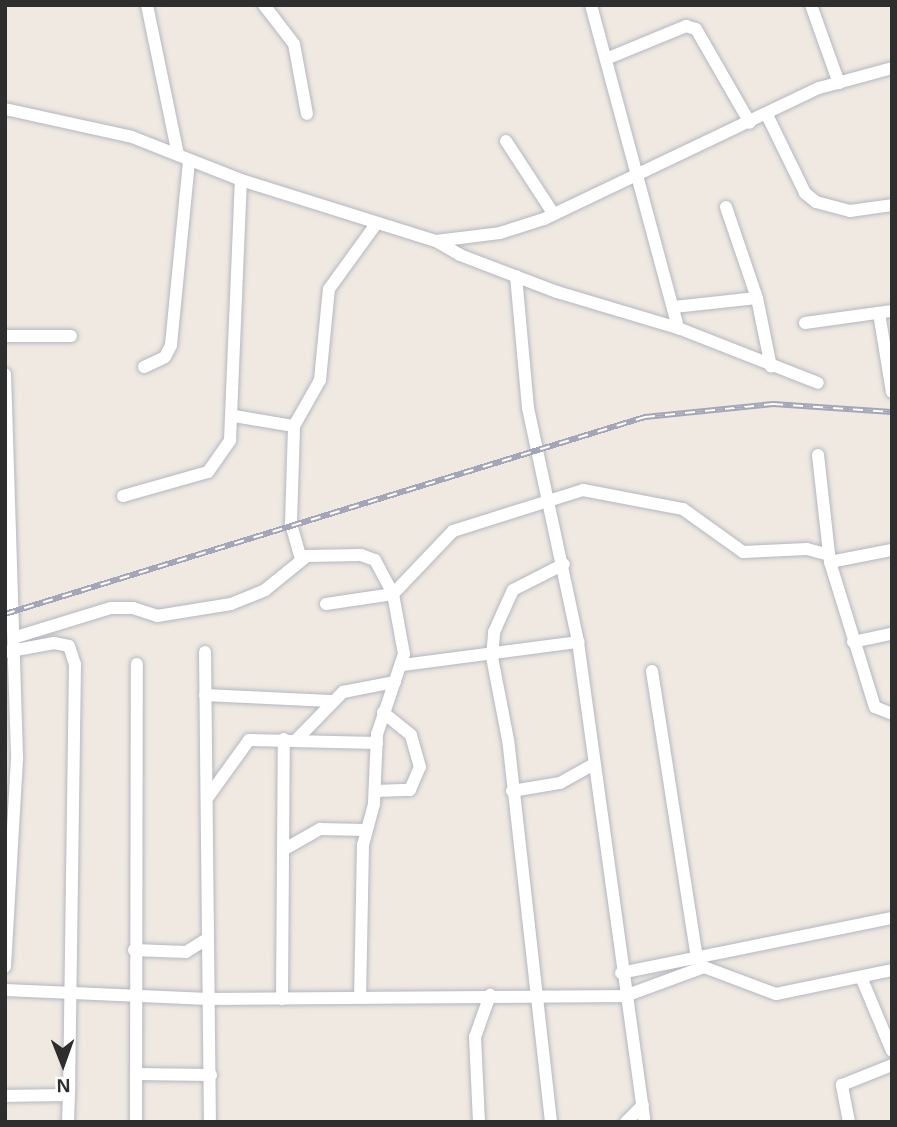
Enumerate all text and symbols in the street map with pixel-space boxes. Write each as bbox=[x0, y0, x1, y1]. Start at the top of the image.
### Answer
north arrow bbox=[28, 1029, 98, 1099]
text: N bbox=[56, 1075, 70, 1096]

